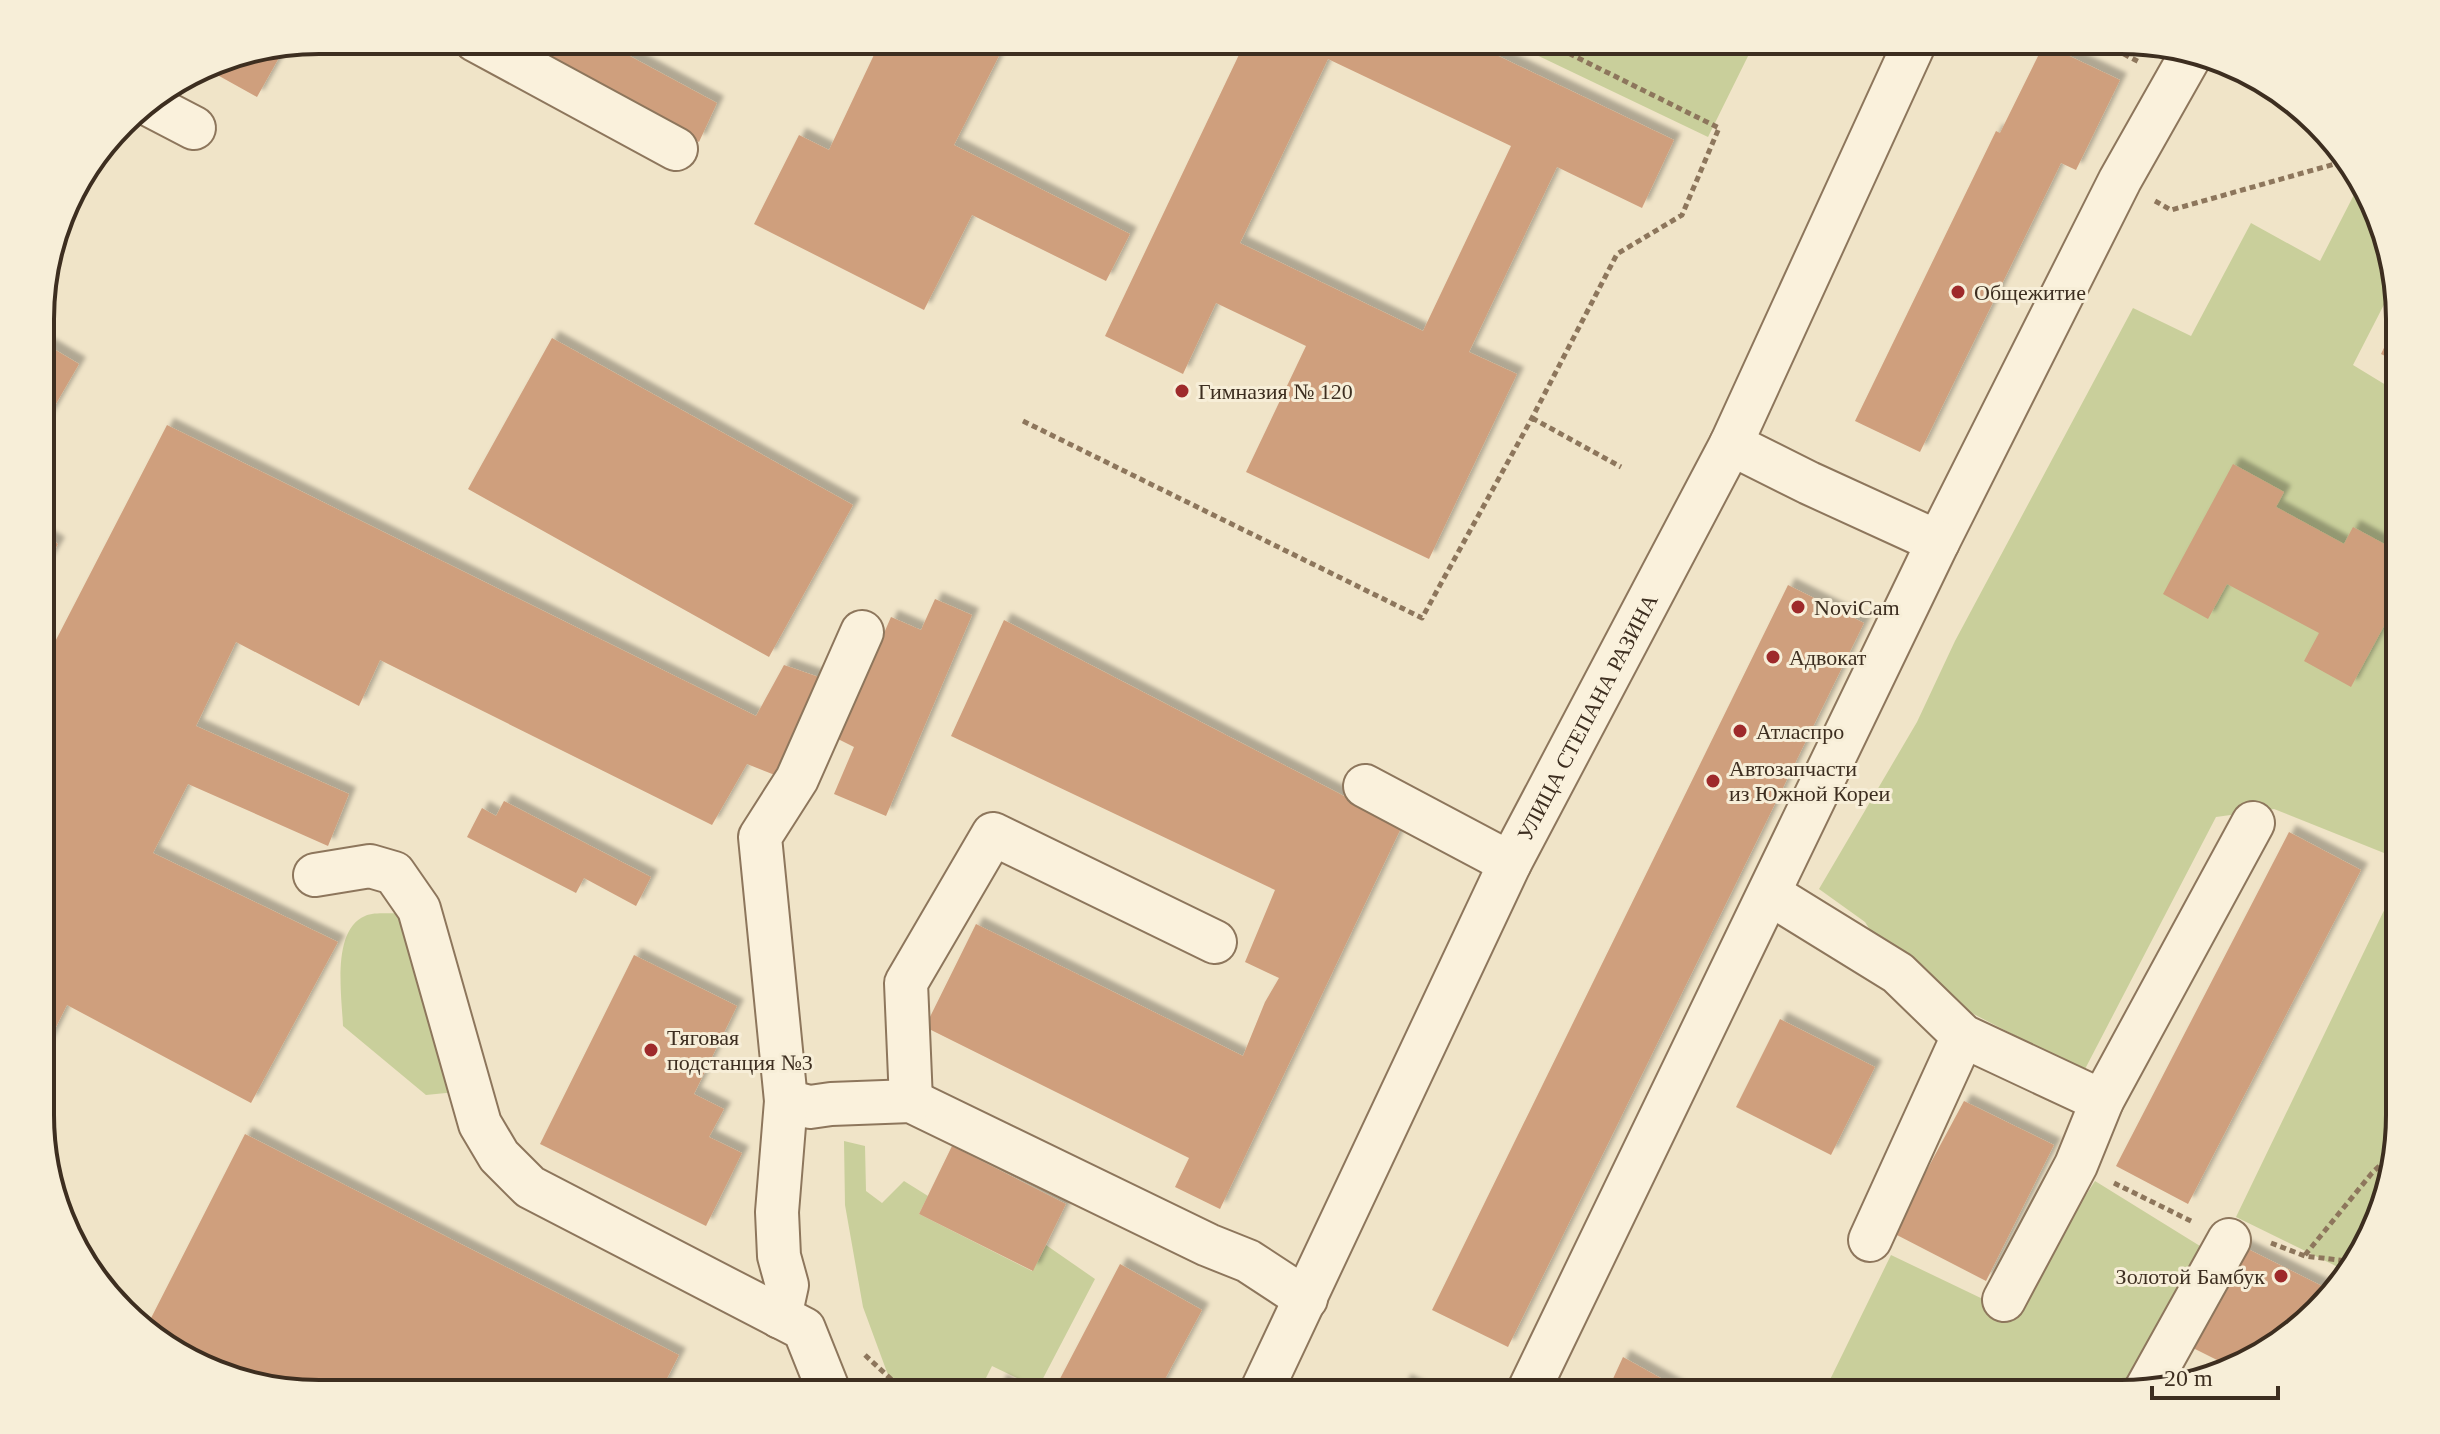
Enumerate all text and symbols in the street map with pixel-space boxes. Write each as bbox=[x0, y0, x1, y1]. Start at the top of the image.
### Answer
place label: Общежитие bbox=[1974, 280, 2086, 305]
marker: Общежитие bbox=[1949, 283, 1967, 301]
place label: Гимназия № 120 bbox=[1198, 379, 1353, 404]
marker: Гимназия № 120 bbox=[1173, 382, 1191, 400]
street label: УЛИЦА СТЕПАНА РАЗИНА bbox=[1512, 589, 1662, 845]
place label: NoviСam bbox=[1814, 595, 1900, 620]
marker: NoviСam bbox=[1789, 598, 1807, 616]
place label: Адвокат bbox=[1789, 645, 1867, 670]
marker: Адвокат bbox=[1764, 648, 1782, 666]
place label: Атласпро bbox=[1756, 719, 1844, 744]
marker: Атласпро bbox=[1731, 722, 1749, 740]
place label: Автозапчасти из Южной Кореи bbox=[1729, 756, 1890, 806]
marker: Автозапчасти из Южной Кореи bbox=[1704, 772, 1722, 790]
place label: Тяговая подстанция №3 bbox=[667, 1025, 813, 1075]
marker: Тяговая подстанция №3 bbox=[642, 1041, 660, 1059]
place label: Золотой Бамбук bbox=[2116, 1264, 2265, 1289]
marker: Золотой Бамбук bbox=[2272, 1267, 2290, 1285]
scale bar bbox=[2152, 1350, 2278, 1400]
text: 20 m bbox=[2164, 1365, 2213, 1391]

